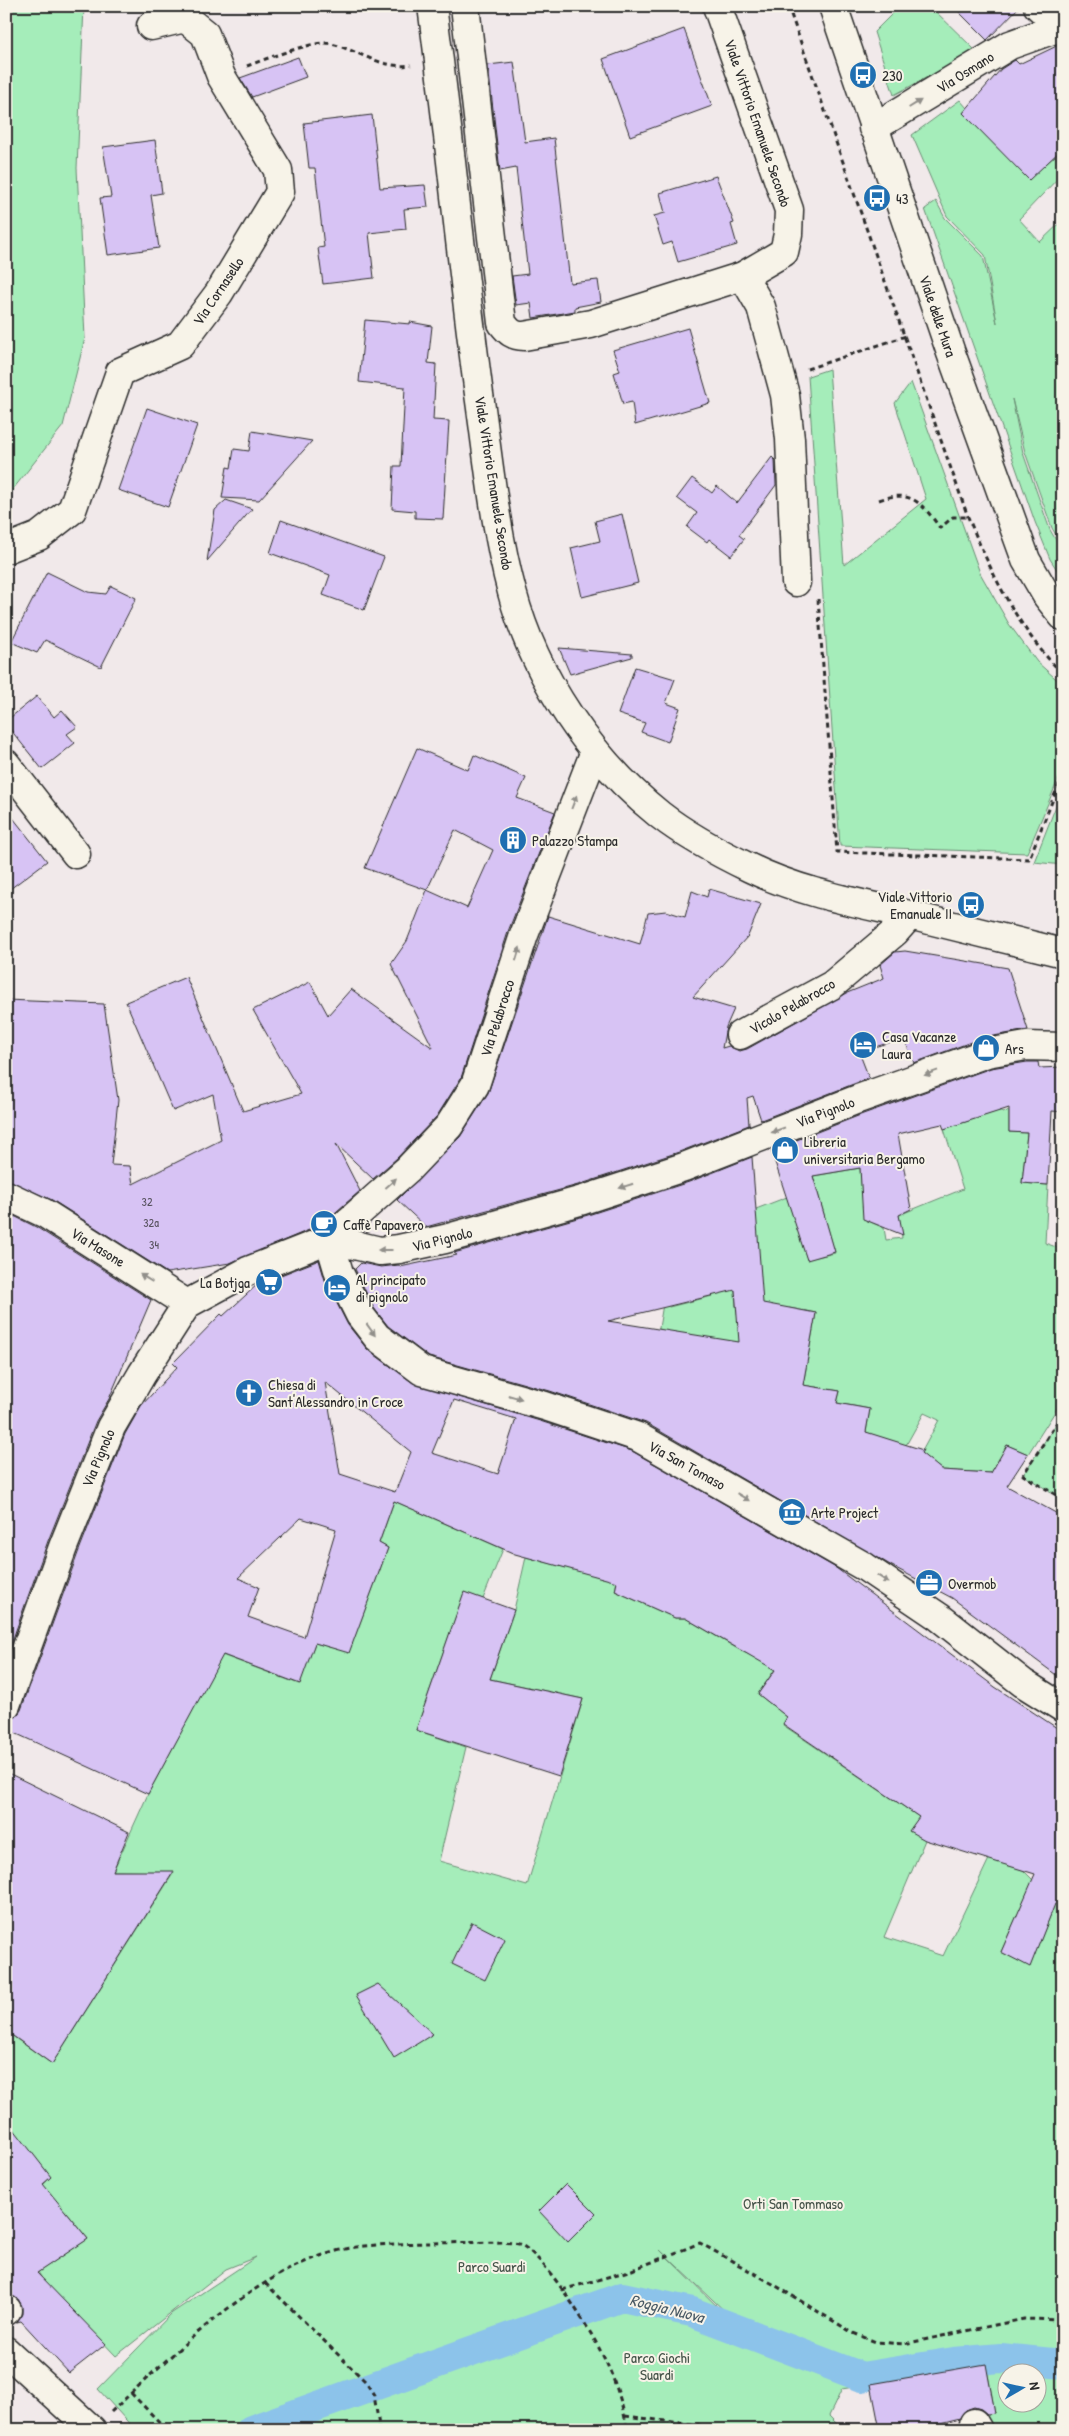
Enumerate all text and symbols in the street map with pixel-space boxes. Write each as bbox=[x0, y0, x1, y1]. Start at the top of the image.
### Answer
street label: Viale Vittorio Emanuele Secondo bbox=[719, 36, 797, 210]
street label: Via Osmano bbox=[932, 46, 998, 98]
bus stop icon: 230 bbox=[848, 60, 878, 90]
place label: 230 bbox=[882, 65, 903, 86]
one-way arrow bbox=[908, 99, 921, 108]
bus stop icon: 43 bbox=[862, 183, 892, 213]
place label: 43 bbox=[896, 188, 909, 209]
street label: Via Cornasello bbox=[187, 253, 249, 329]
street label: Viale delle Mura bbox=[914, 272, 962, 360]
street label: Viale Vittorio Emanuele Secondo bbox=[470, 394, 518, 572]
one-way arrow bbox=[571, 794, 578, 809]
building icon: Palazzo Stampa bbox=[498, 825, 528, 855]
place label: Palazzo Stampa bbox=[532, 830, 618, 851]
place label: Viale Vittorio Emanuale II bbox=[878, 886, 952, 924]
bus stop icon: Viale Vittorio Emanuale II bbox=[956, 890, 986, 920]
one-way arrow bbox=[514, 946, 522, 961]
street label: Vicolo Pelabrocco bbox=[745, 973, 839, 1039]
street label: Via Pelabrocco bbox=[475, 977, 519, 1059]
place label: Casa Vacanze Laura bbox=[882, 1026, 956, 1064]
hotel icon: Casa Vacanze Laura bbox=[848, 1030, 878, 1060]
shop icon: Ars bbox=[971, 1033, 1001, 1063]
place label: Ars bbox=[1005, 1038, 1024, 1059]
one-way arrow bbox=[923, 1070, 938, 1077]
street label: Via Pignolo bbox=[793, 1091, 857, 1133]
one-way arrow bbox=[771, 1127, 786, 1134]
place label: Libreria universitaria Bergamo bbox=[804, 1131, 925, 1169]
shop icon: Libreria universitaria Bergamo bbox=[770, 1135, 800, 1165]
one-way arrow bbox=[385, 1177, 397, 1189]
one-way arrow bbox=[618, 1182, 633, 1190]
house number: 32 bbox=[142, 1193, 153, 1210]
cafe icon: Caffè Papavero bbox=[309, 1209, 339, 1239]
house number: 32a bbox=[143, 1214, 159, 1231]
place label: Caffè Papavero bbox=[343, 1214, 424, 1235]
street label: Via Pignolo bbox=[410, 1221, 474, 1257]
street label: Via Masone bbox=[67, 1222, 129, 1272]
house number: 34 bbox=[149, 1236, 159, 1253]
one-way arrow bbox=[377, 1246, 393, 1254]
supermarket icon: La Botjga bbox=[254, 1267, 284, 1297]
place label: Al principato di pignolo bbox=[356, 1269, 426, 1307]
place label: La Botjga bbox=[200, 1272, 250, 1293]
one-way arrow bbox=[140, 1273, 153, 1283]
hotel icon: Al principato di pignolo bbox=[322, 1273, 352, 1303]
one-way arrow bbox=[366, 1323, 377, 1336]
place label: Chiesa di Sant'Alessandro in Croce bbox=[268, 1374, 403, 1412]
church icon: Chiesa di Sant'Alessandro in Croce bbox=[234, 1378, 264, 1408]
one-way arrow bbox=[508, 1393, 523, 1401]
street label: Via Pignolo bbox=[76, 1426, 120, 1490]
street label: Via San Tomaso bbox=[645, 1435, 729, 1495]
one-way arrow bbox=[737, 1493, 750, 1502]
museum icon: Arte Project bbox=[777, 1497, 807, 1527]
place label: Arte Project bbox=[811, 1502, 879, 1523]
office icon: Overmob bbox=[914, 1568, 944, 1598]
place label: Overmob bbox=[948, 1573, 997, 1594]
one-way arrow bbox=[876, 1574, 890, 1584]
park label: Orti San Tommaso bbox=[743, 2193, 843, 2214]
park label: Parco Suardi bbox=[458, 2256, 526, 2277]
water label: Roggia Nuova bbox=[628, 2288, 708, 2328]
park label: Parco Giochi Suardi bbox=[624, 2347, 690, 2385]
north arrow bbox=[996, 2364, 1046, 2414]
text: N bbox=[1025, 2381, 1045, 2392]

